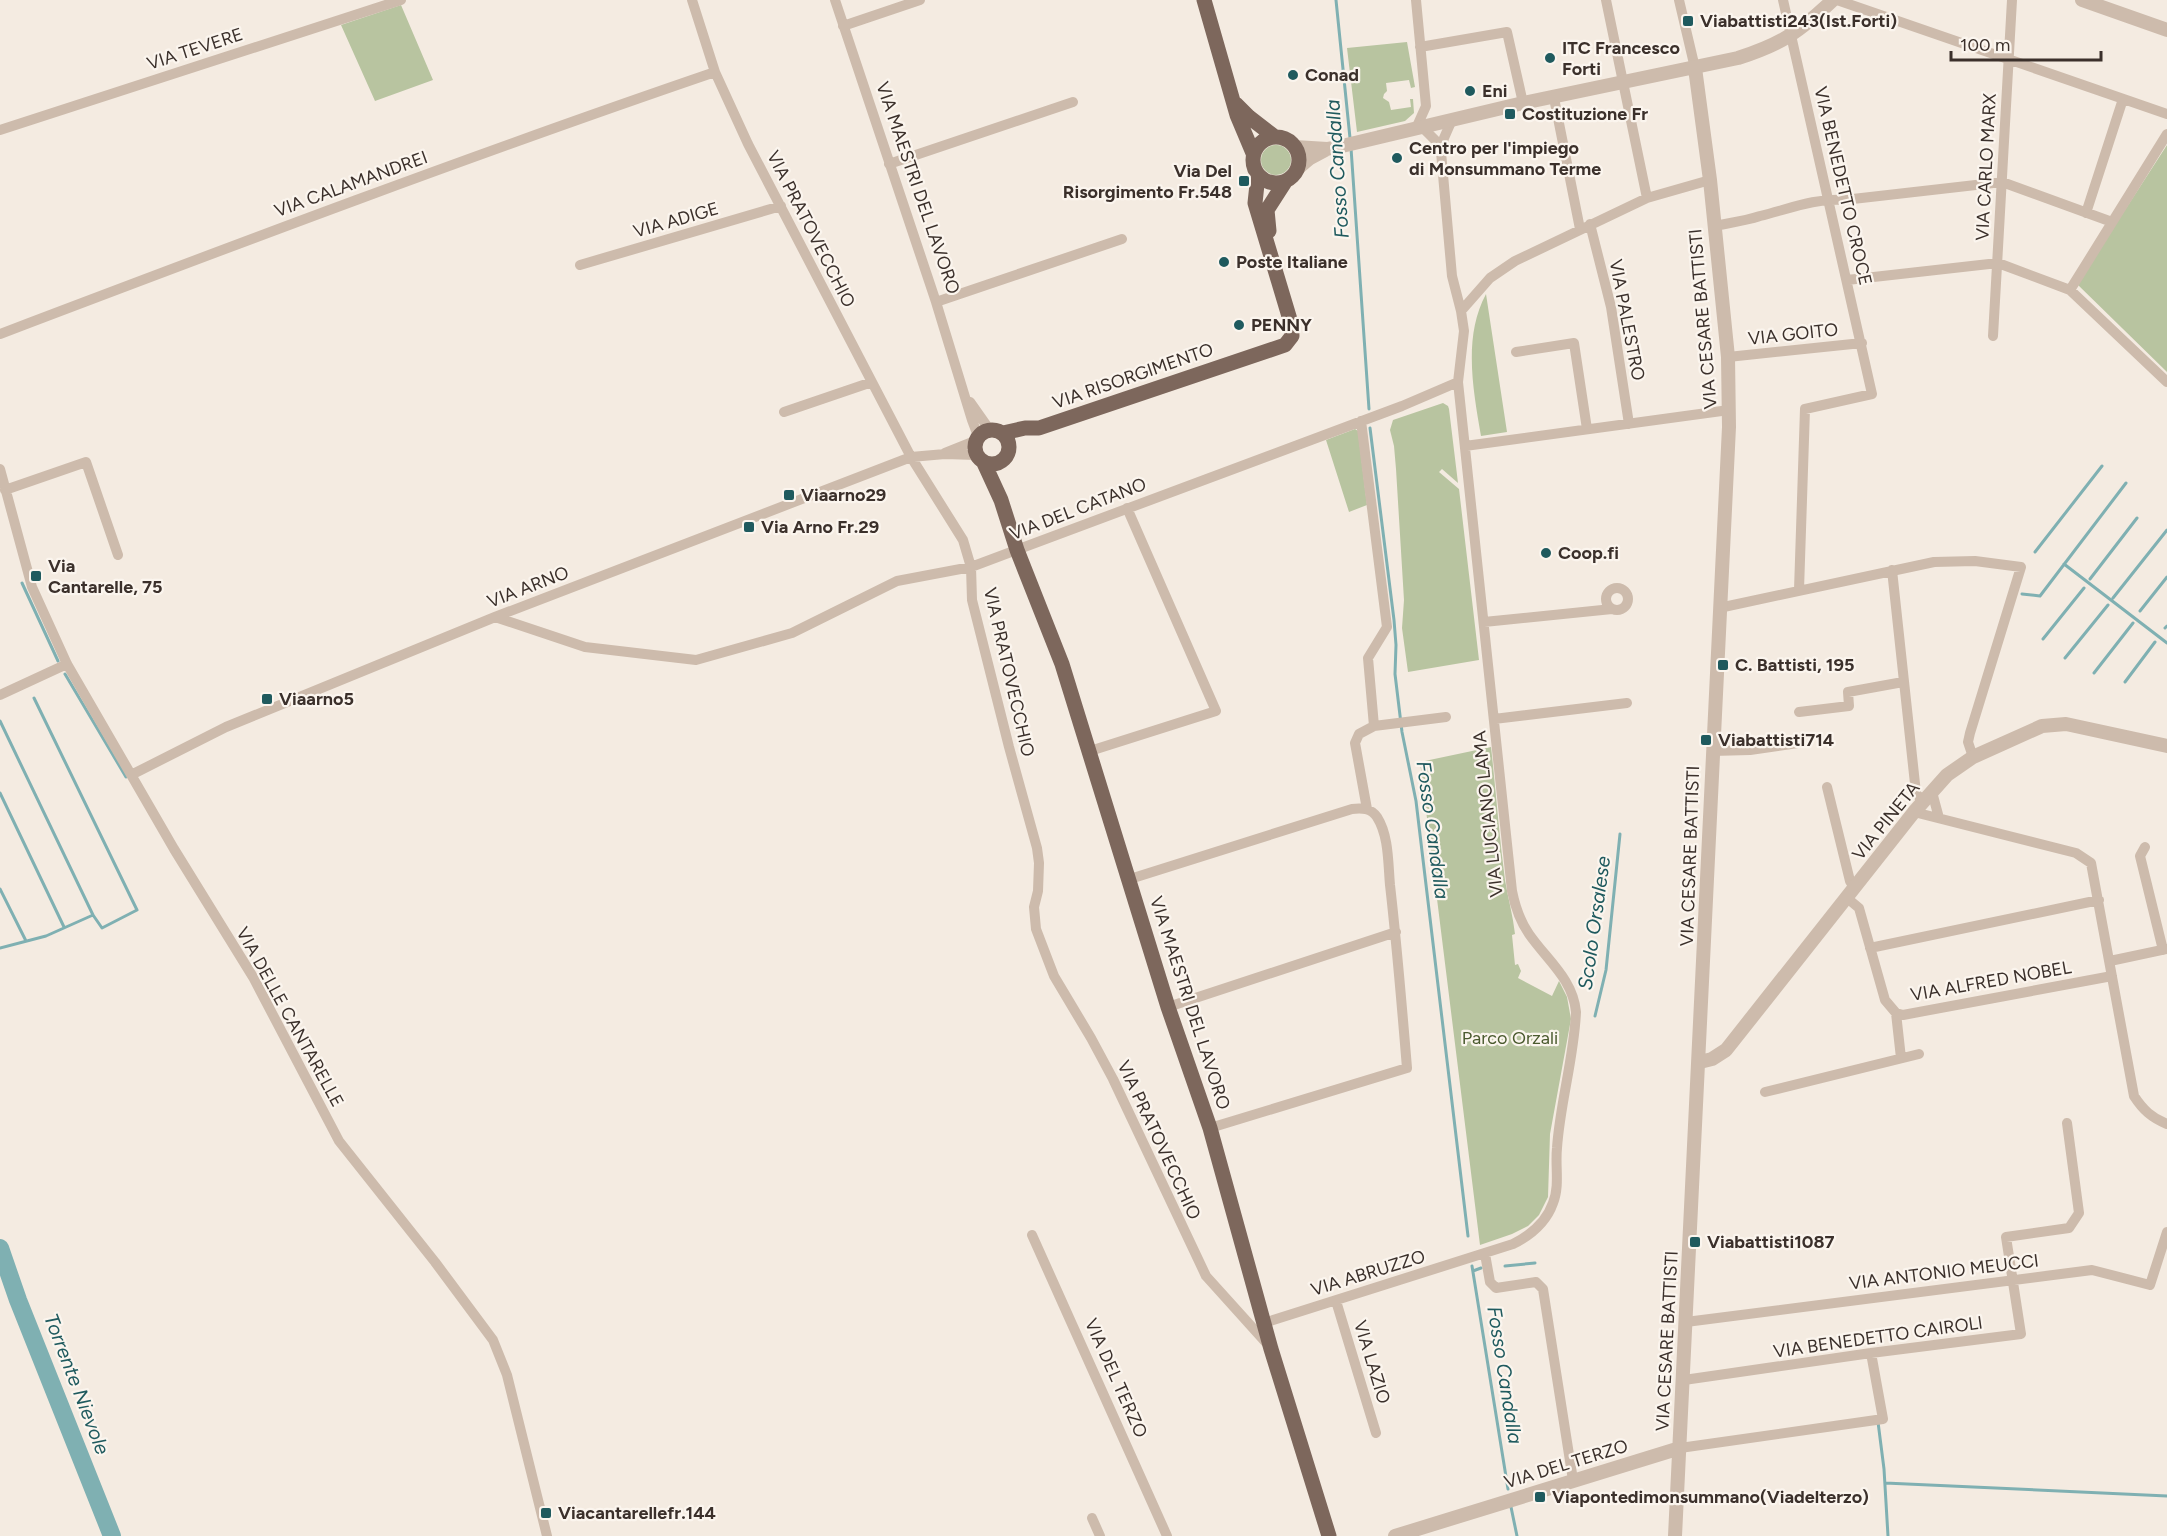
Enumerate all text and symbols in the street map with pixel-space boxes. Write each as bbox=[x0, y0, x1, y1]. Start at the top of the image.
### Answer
place label: Viabattisti243(Ist.Forti) bbox=[1700, 10, 1897, 32]
marker: Viabattisti243(Ist.Forti) bbox=[1681, 14, 1695, 28]
street label: VIA TEVERE bbox=[144, 23, 246, 75]
scale bar bbox=[1951, 24, 2101, 62]
text: 100 m bbox=[1960, 34, 2010, 56]
place label: ITC Francesco Forti bbox=[1562, 37, 1680, 80]
marker: ITC Francesco Forti bbox=[1543, 51, 1557, 65]
place label: Conad bbox=[1305, 64, 1359, 86]
marker: Conad bbox=[1286, 68, 1300, 82]
street label: VIA MAESTRI DEL LAVORO bbox=[871, 79, 965, 297]
place label: Eni bbox=[1482, 80, 1508, 102]
marker: Eni bbox=[1463, 84, 1477, 98]
street label: VIA BENEDETTO CROCE bbox=[1809, 84, 1877, 288]
street label: VIA CARLO MARX bbox=[1971, 93, 2001, 241]
water label: Fosso Candalla bbox=[1320, 99, 1354, 239]
place label: Costituzione Fr bbox=[1522, 103, 1648, 125]
marker: Costituzione Fr bbox=[1503, 107, 1517, 121]
place label: Centro per l'impiego di Monsummano Terme bbox=[1409, 137, 1601, 180]
street label: VIA CALAMANDREI bbox=[271, 146, 431, 222]
street label: VIA PRATOVECCHIO bbox=[762, 147, 860, 311]
marker: Centro per l'impiego di Monsummano Terme bbox=[1390, 151, 1404, 165]
place label: Via Del Risorgimento Fr.548 bbox=[1063, 160, 1232, 203]
marker: Via Del Risorgimento Fr.548 bbox=[1237, 174, 1251, 188]
street label: VIA ADIGE bbox=[631, 197, 721, 243]
street label: VIA CESARE BATTISTI bbox=[1684, 228, 1722, 410]
place label: Poste Italiane bbox=[1236, 251, 1348, 273]
marker: Poste Italiane bbox=[1217, 255, 1231, 269]
street label: VIA PALESTRO bbox=[1604, 258, 1650, 382]
place label: PENNY bbox=[1251, 314, 1312, 336]
marker: PENNY bbox=[1232, 318, 1246, 332]
street label: VIA GOITO bbox=[1747, 318, 1839, 350]
street label: VIA RISORGIMENTO bbox=[1050, 338, 1216, 414]
street label: VIA DEL CATANO bbox=[1007, 473, 1149, 545]
place label: Viaarno29 bbox=[801, 484, 886, 506]
marker: Viaarno29 bbox=[782, 488, 796, 502]
place label: Via Arno Fr.29 bbox=[761, 516, 879, 538]
marker: Via Arno Fr.29 bbox=[742, 520, 756, 534]
place label: Coop.fi bbox=[1558, 542, 1619, 564]
marker: Coop.fi bbox=[1539, 546, 1553, 560]
place label: Via Cantarelle, 75 bbox=[48, 555, 163, 598]
street label: VIA ARNO bbox=[484, 561, 572, 613]
marker: Via Cantarelle, 75 bbox=[29, 569, 43, 583]
street label: VIA PRATOVECCHIO bbox=[979, 585, 1039, 759]
place label: C. Battisti, 195 bbox=[1735, 654, 1854, 676]
marker: C. Battisti, 195 bbox=[1716, 658, 1730, 672]
place label: Viaarno5 bbox=[279, 688, 354, 710]
marker: Viaarno5 bbox=[260, 692, 274, 706]
place label: Viabattisti714 bbox=[1718, 729, 1834, 751]
street label: VIA LUCIANO LAMA bbox=[1468, 730, 1508, 898]
marker: Viabattisti714 bbox=[1699, 733, 1713, 747]
water label: Fosso Candalla bbox=[1411, 759, 1455, 901]
street label: VIA CESARE BATTISTI bbox=[1676, 765, 1704, 947]
street label: VIA PINETA bbox=[1848, 777, 1924, 865]
water label: Scolo Orsalese bbox=[1573, 854, 1615, 991]
street label: VIA MAESTRI DEL LAVORO bbox=[1145, 894, 1235, 1112]
street label: VIA DELLE CANTARELLE bbox=[231, 923, 349, 1111]
street label: VIA ALFRED NOBEL bbox=[1909, 956, 2074, 1006]
park label: Parco Orzali bbox=[1462, 1027, 1558, 1049]
street label: VIA PRATOVECCHIO bbox=[1113, 1057, 1206, 1223]
place label: Viabattisti1087 bbox=[1707, 1231, 1834, 1253]
marker: Viabattisti1087 bbox=[1688, 1235, 1702, 1249]
street label: VIA ABRUZZO bbox=[1308, 1245, 1428, 1301]
street label: VIA ANTONIO MEUCCI bbox=[1848, 1249, 2040, 1295]
street label: VIA CESARE BATTISTI bbox=[1651, 1250, 1683, 1432]
water label: Fosso Candalla bbox=[1482, 1304, 1528, 1446]
water label: Torrente Nievole bbox=[39, 1310, 115, 1458]
street label: VIA BENEDETTO CAIROLI bbox=[1772, 1311, 1984, 1363]
street label: VIA DEL TERZO bbox=[1080, 1315, 1152, 1441]
street label: VIA LAZIO bbox=[1349, 1318, 1395, 1406]
street label: VIA DEL TERZO bbox=[1501, 1435, 1631, 1493]
place label: Viapontedimonsummano(Viadelterzo) bbox=[1552, 1486, 1869, 1508]
marker: Viapontedimonsummano(Viadelterzo) bbox=[1533, 1490, 1547, 1504]
place label: Viacantarellefr.144 bbox=[558, 1502, 716, 1524]
marker: Viacantarellefr.144 bbox=[539, 1506, 553, 1520]

